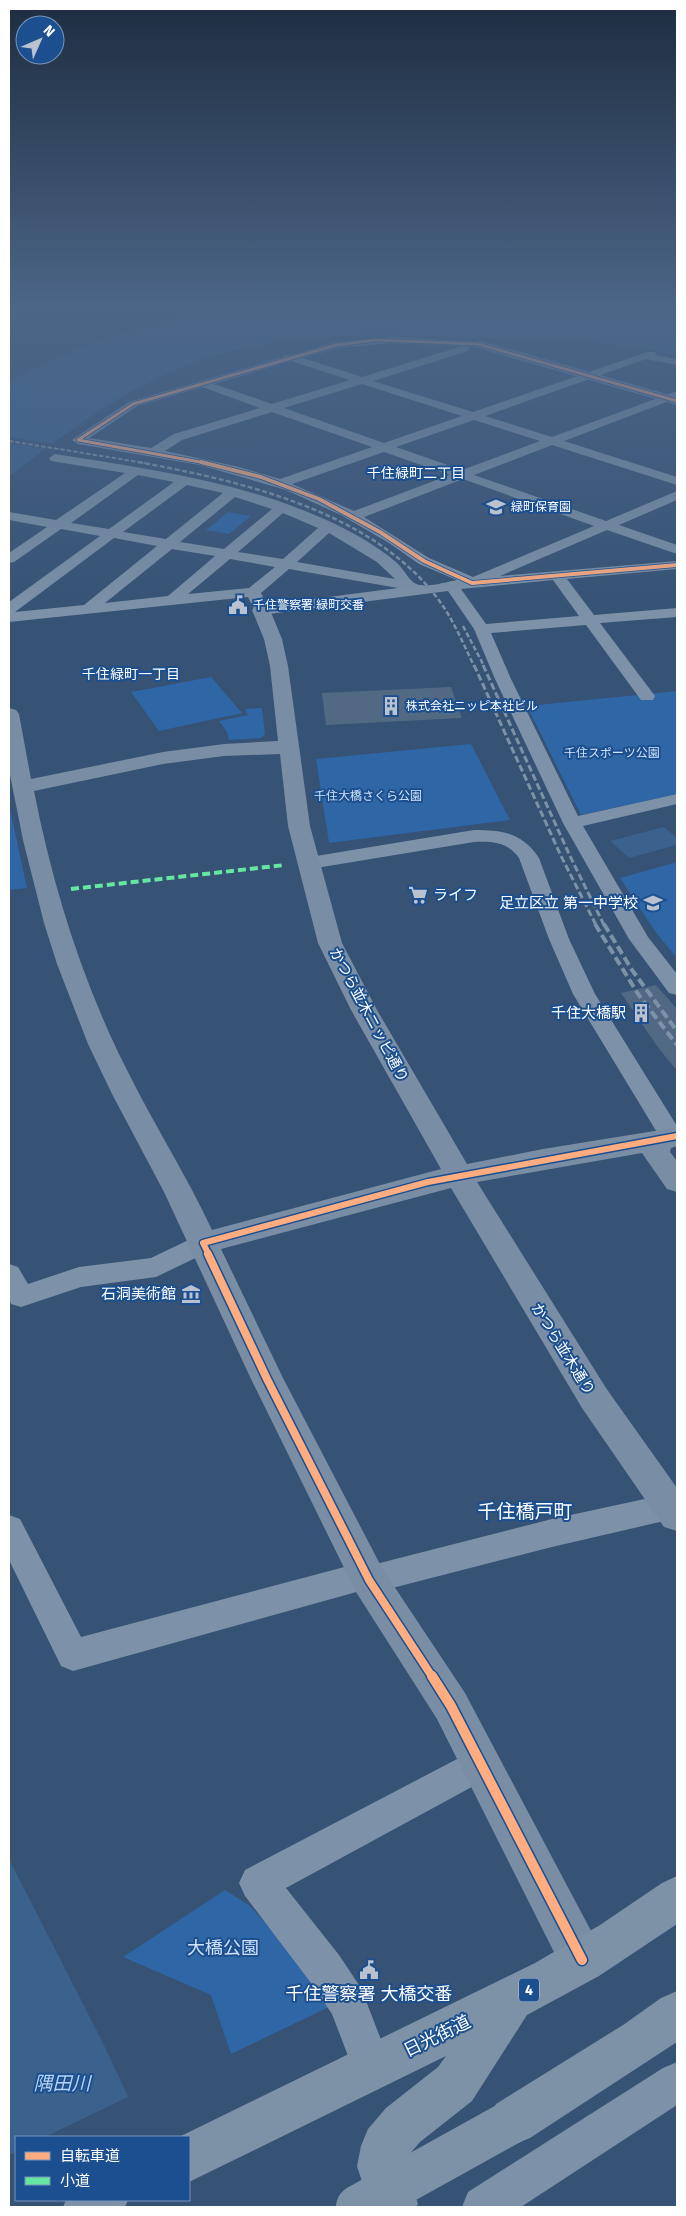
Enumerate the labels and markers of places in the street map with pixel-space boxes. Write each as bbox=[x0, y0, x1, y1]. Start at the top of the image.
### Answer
school or university icon: 緑町保育園 bbox=[485, 496, 507, 518]
place label: 緑町保育園 bbox=[511, 500, 571, 514]
public building icon: 千住警察署 緑町交番 bbox=[227, 594, 249, 616]
place label: 千住警察署 緑町交番 bbox=[253, 598, 364, 612]
building icon: 株式会社ニッピ本社ビル bbox=[380, 695, 402, 717]
place label: 株式会社ニッピ本社ビル bbox=[406, 699, 538, 713]
supermarket icon: ライフ bbox=[407, 884, 429, 906]
place label: ライフ bbox=[433, 886, 478, 904]
school or university icon: 足立区立 第一中学校 bbox=[642, 892, 664, 914]
place label: 足立区立 第一中学校 bbox=[499, 894, 638, 912]
building icon: 千住大橋駅 bbox=[630, 1002, 652, 1024]
place label: 千住大橋駅 bbox=[551, 1004, 626, 1022]
museum icon: 石洞美術館 bbox=[180, 1283, 202, 1305]
place label: 石洞美術館 bbox=[101, 1285, 176, 1303]
public building icon: 千住警察署 大橋交番 bbox=[358, 1959, 380, 1981]
place label: 千住警察署 大橋交番 bbox=[286, 1983, 452, 2005]

